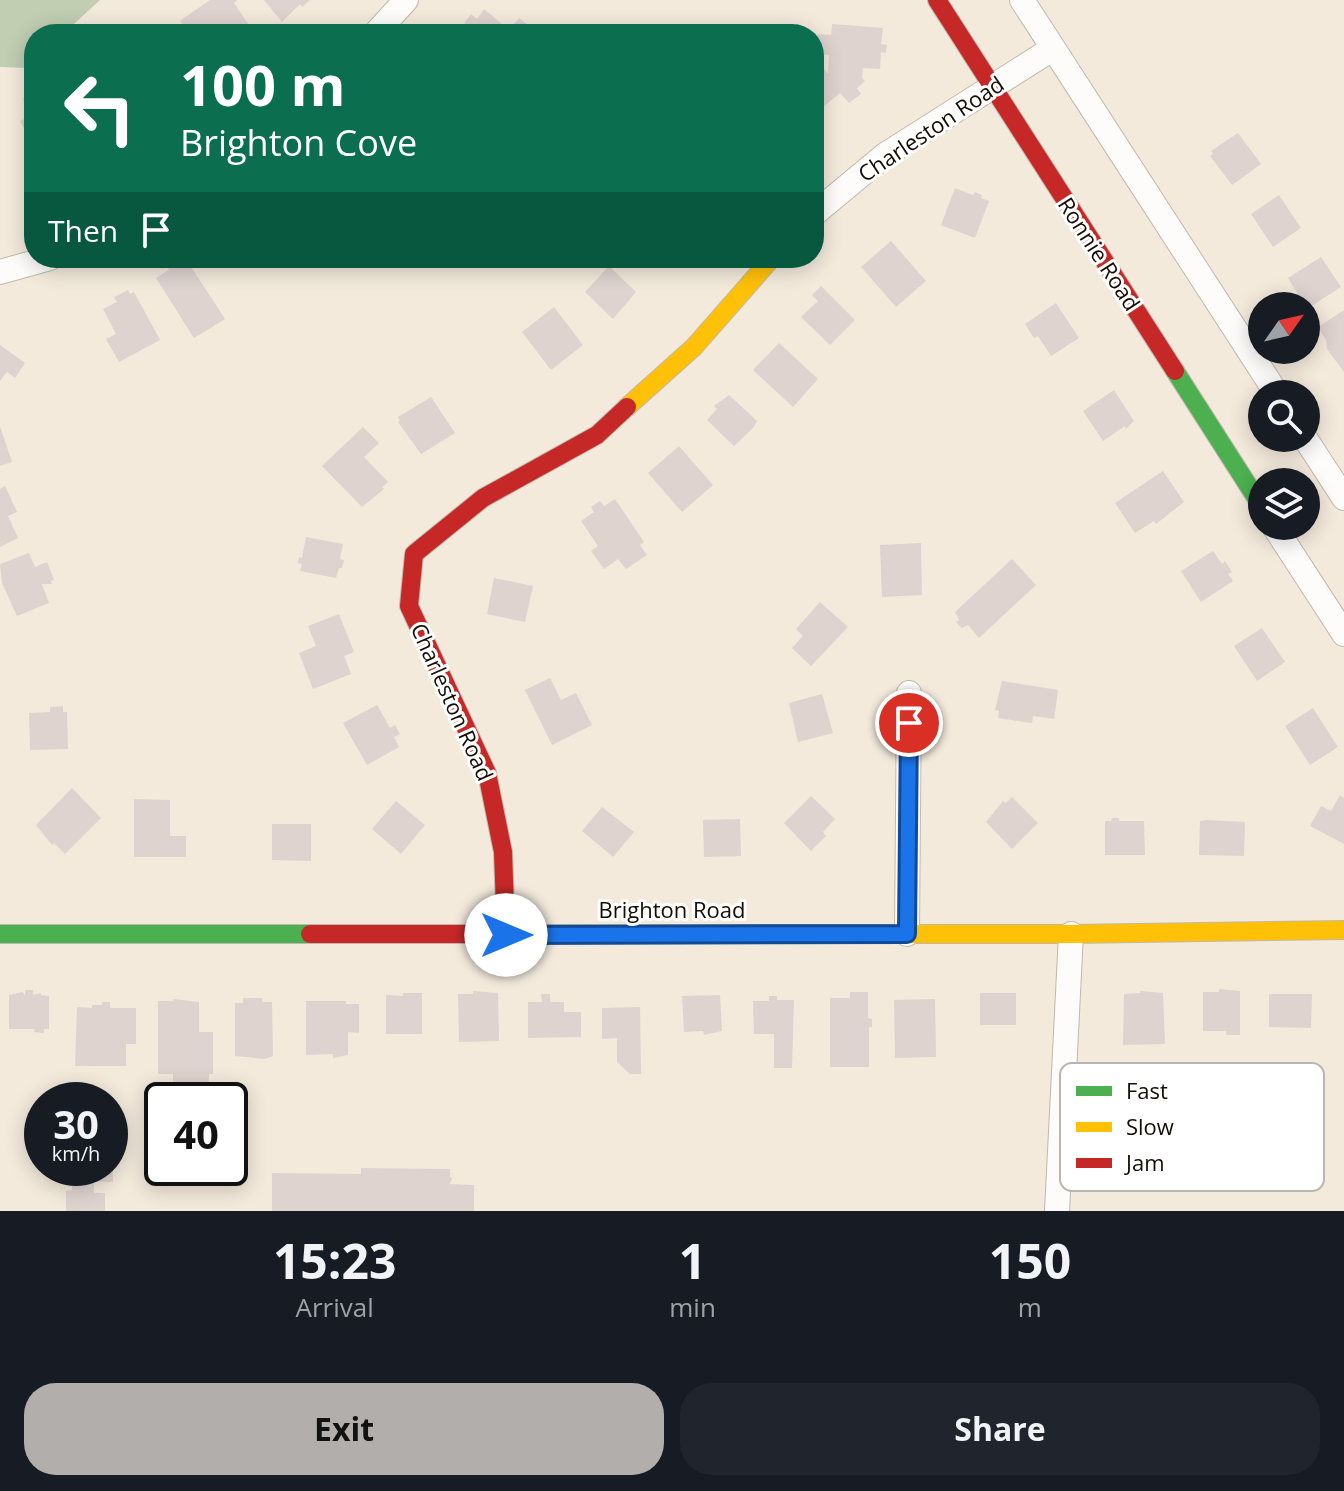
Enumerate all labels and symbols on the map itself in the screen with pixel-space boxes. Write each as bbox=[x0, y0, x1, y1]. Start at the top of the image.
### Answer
street label: Charleston Road bbox=[852, 68, 1009, 188]
street label: Ronnie Road bbox=[1052, 191, 1148, 316]
north arrow bbox=[1248, 292, 1320, 364]
street label: Charleston Road bbox=[405, 618, 501, 785]
pin bbox=[875, 689, 943, 757]
position arrow bbox=[464, 893, 548, 977]
street label: Brighton Road bbox=[599, 894, 745, 924]
legend bbox=[1060, 1063, 1324, 1191]
text: Fast bbox=[1126, 1075, 1168, 1105]
speed limit sign: 40 bbox=[144, 1082, 248, 1186]
text: Slow bbox=[1126, 1111, 1174, 1141]
text: Jam bbox=[1124, 1147, 1165, 1177]

